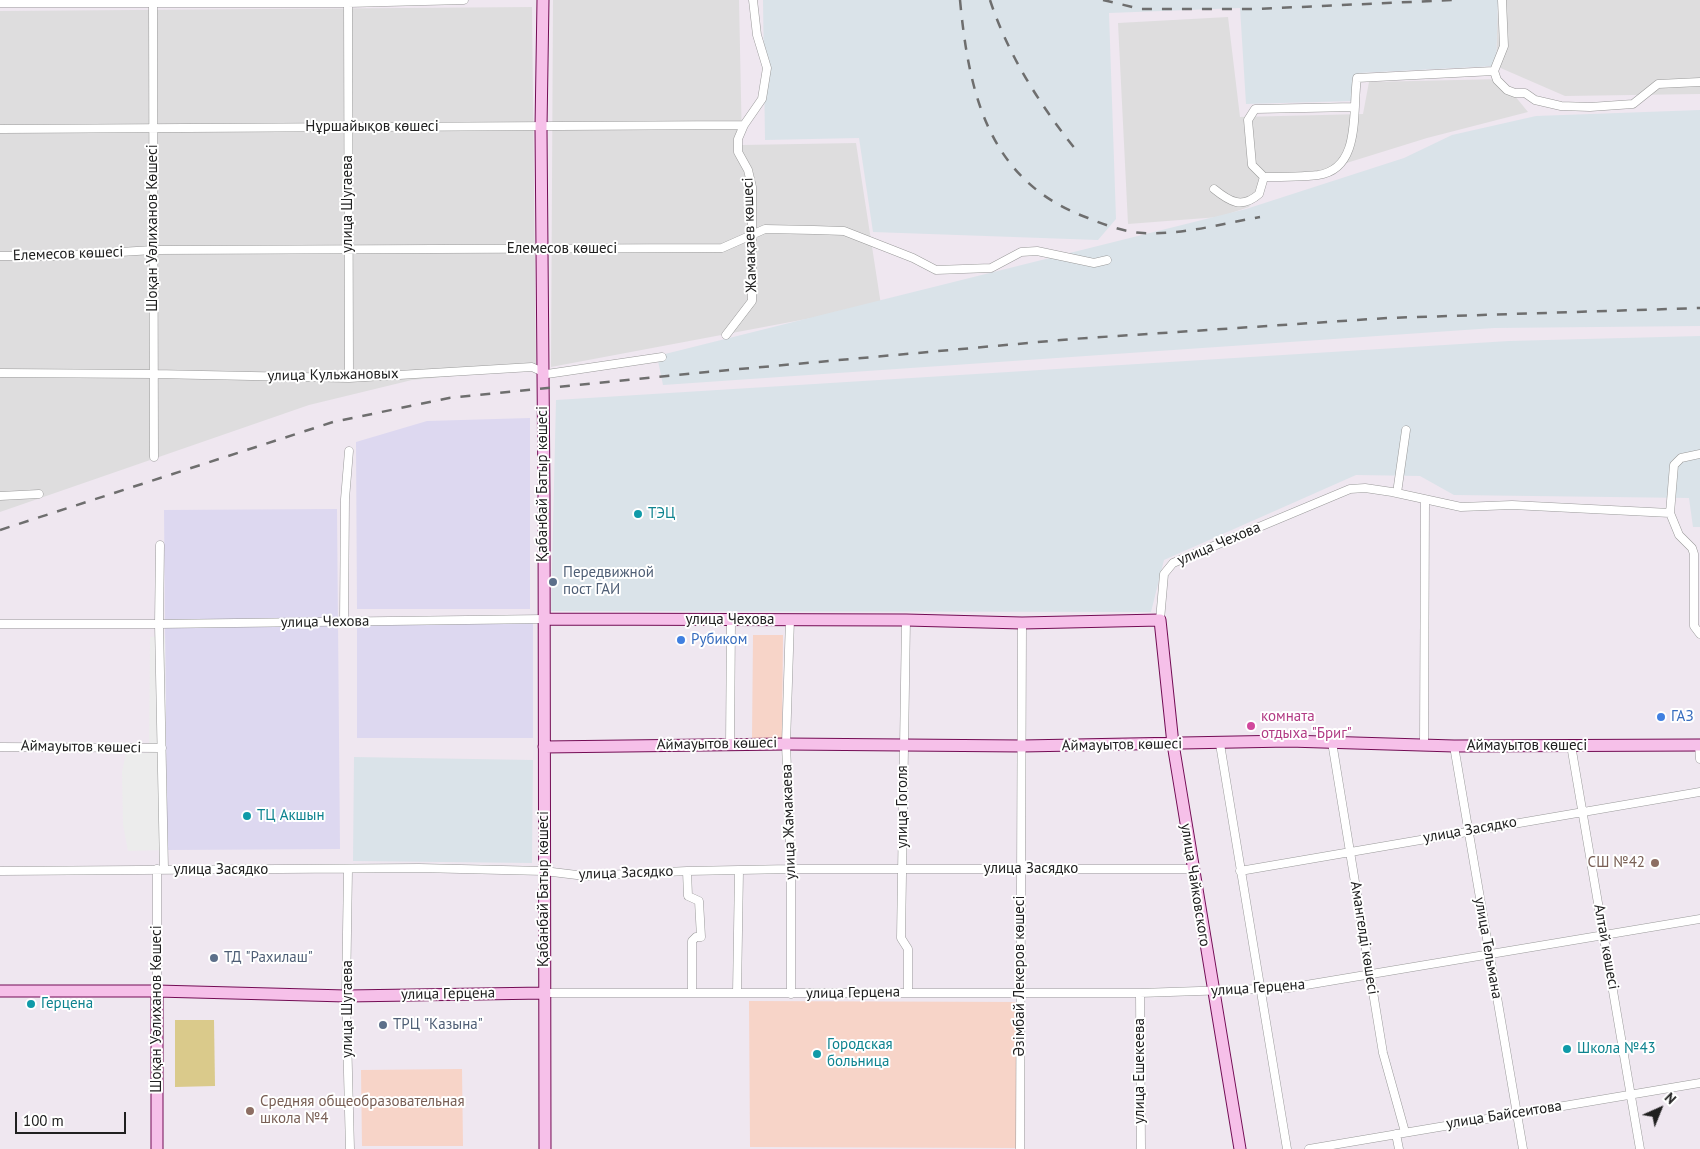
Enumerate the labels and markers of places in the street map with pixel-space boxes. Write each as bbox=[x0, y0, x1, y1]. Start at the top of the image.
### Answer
place label: ТЭЦ bbox=[648, 505, 675, 523]
marker: ТЭЦ bbox=[632, 508, 644, 520]
place label: Передвижной пост ГАИ bbox=[563, 564, 654, 599]
marker: Передвижной пост ГАИ bbox=[547, 576, 559, 588]
place label: Рубиком bbox=[691, 631, 747, 649]
marker: Рубиком bbox=[675, 634, 687, 646]
place label: комната отдыха "Бриг" bbox=[1261, 708, 1352, 743]
place label: ГАЗ bbox=[1671, 708, 1693, 726]
marker: ГАЗ bbox=[1655, 711, 1667, 723]
marker: комната отдыха "Бриг" bbox=[1245, 720, 1257, 732]
place label: ТЦ Акшын bbox=[257, 807, 325, 825]
marker: ТЦ Акшын bbox=[241, 810, 253, 822]
place label: СШ №42 bbox=[1588, 854, 1645, 872]
marker: СШ №42 bbox=[1649, 857, 1661, 869]
place label: ТД "Рахилаш" bbox=[224, 949, 313, 967]
marker: ТД "Рахилаш" bbox=[208, 952, 220, 964]
place label: Герцена bbox=[41, 995, 93, 1013]
marker: Герцена bbox=[25, 998, 37, 1010]
place label: ТРЦ "Казына" bbox=[393, 1016, 483, 1034]
marker: ТРЦ "Казына" bbox=[377, 1019, 389, 1031]
place label: Городская больница bbox=[827, 1036, 893, 1071]
place label: Школа №43 bbox=[1577, 1040, 1656, 1058]
marker: Школа №43 bbox=[1561, 1043, 1573, 1055]
marker: Городская больница bbox=[811, 1048, 823, 1060]
place label: Средняя общеобразовательная школа №4 bbox=[260, 1093, 465, 1128]
marker: Средняя общеобразовательная школа №4 bbox=[244, 1105, 256, 1117]

